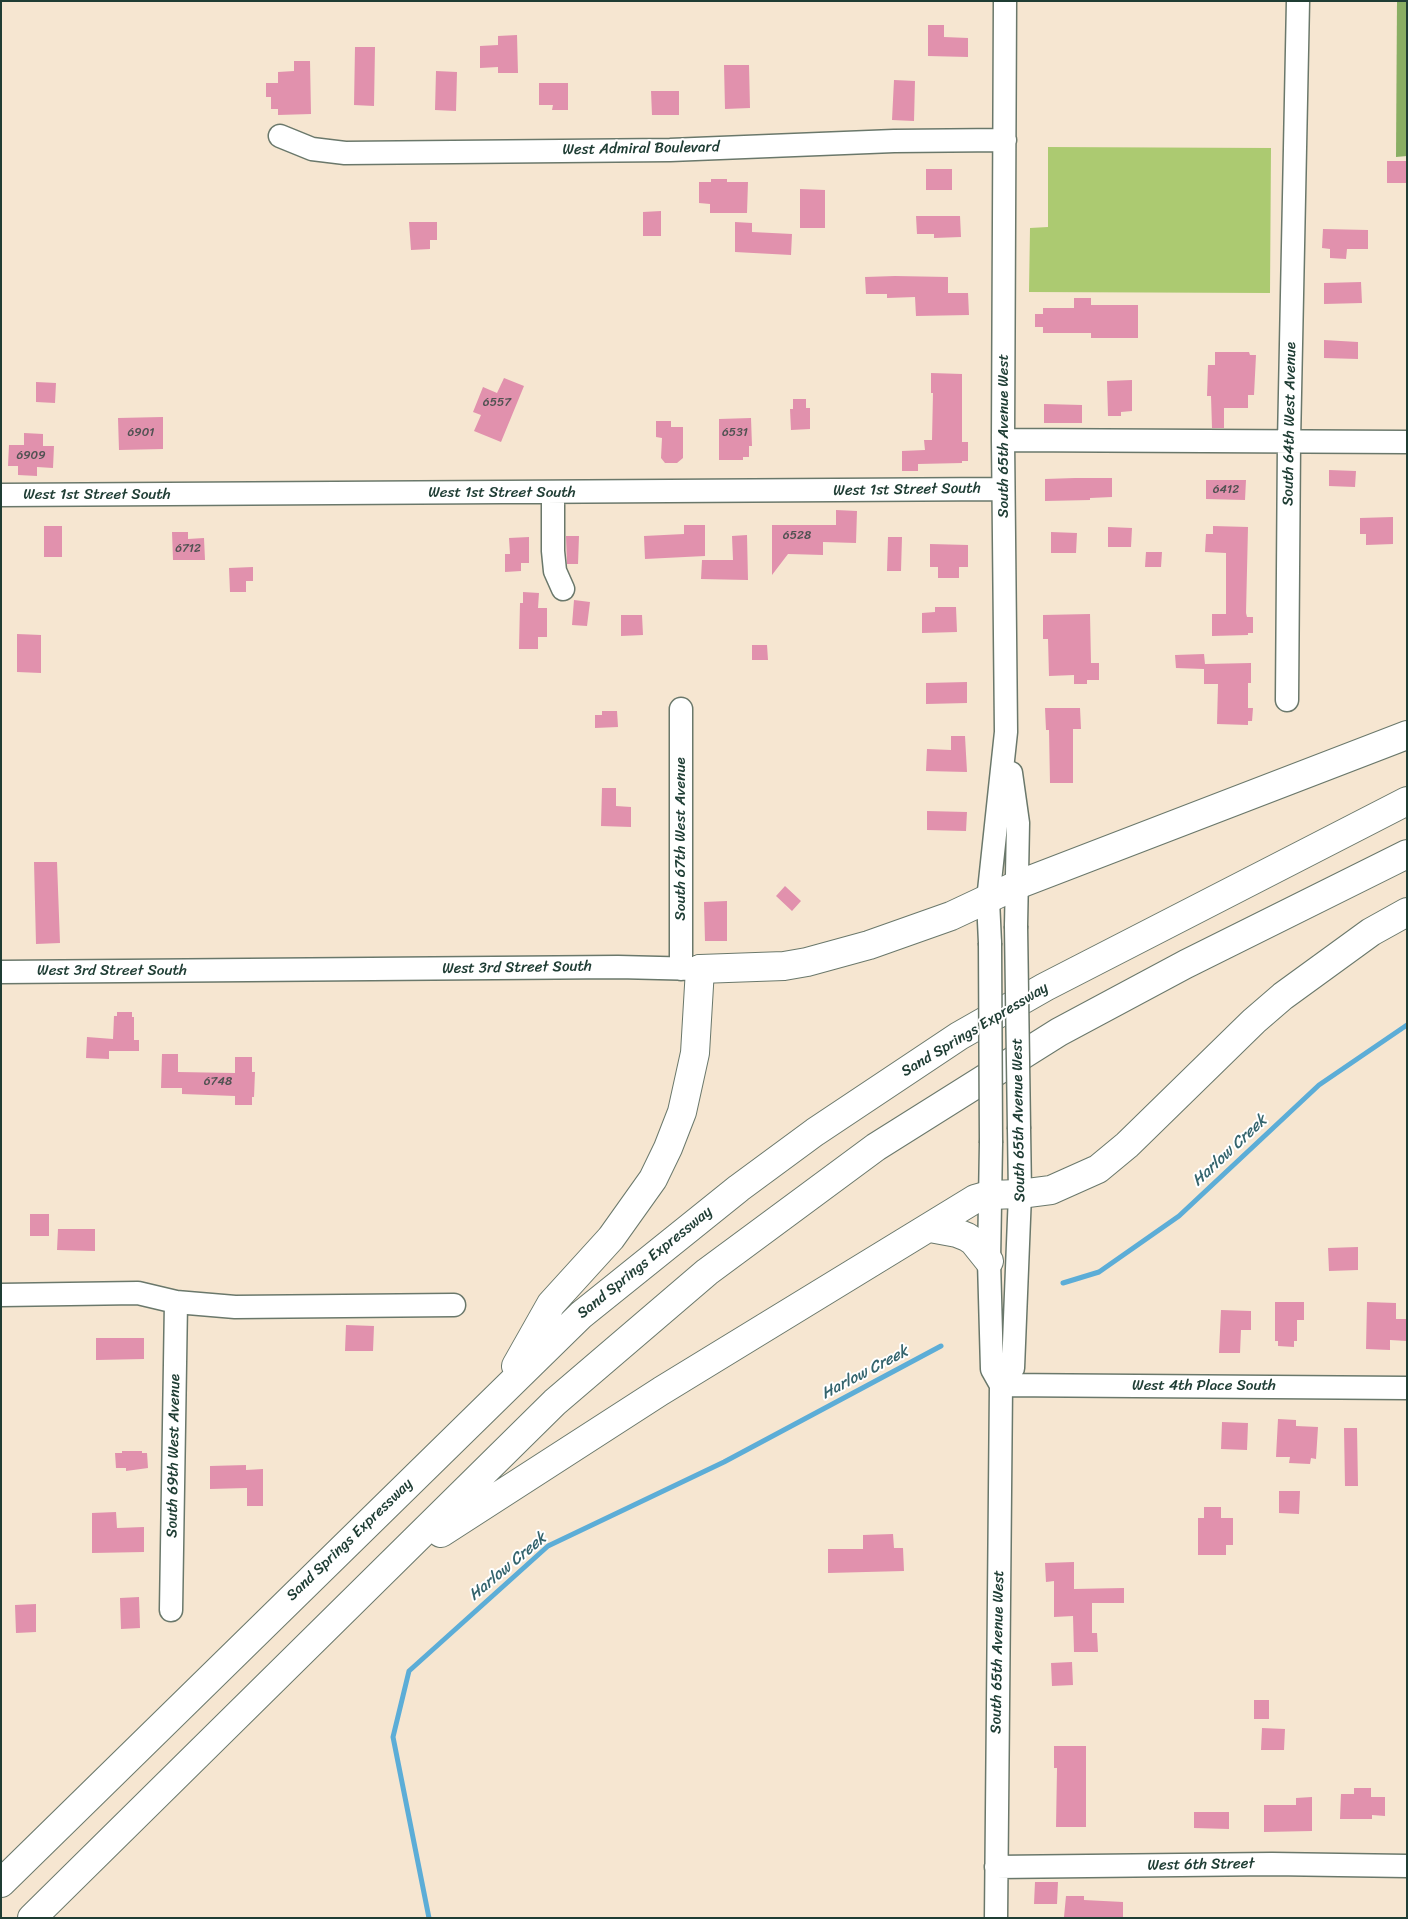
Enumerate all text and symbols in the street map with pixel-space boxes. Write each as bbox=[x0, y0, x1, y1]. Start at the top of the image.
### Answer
street label: West Admiral Boulevard bbox=[562, 139, 720, 159]
street label: South 64th West Avenue bbox=[1280, 342, 1300, 506]
street label: South 65th Avenue West bbox=[995, 354, 1013, 518]
house number: 6557 bbox=[483, 396, 511, 410]
house number: 6901 bbox=[128, 426, 154, 440]
house number: 6531 bbox=[722, 426, 748, 440]
house number: 6909 bbox=[16, 449, 46, 463]
street label: West 1st Street South bbox=[833, 480, 981, 500]
house number: 6412 bbox=[1213, 483, 1239, 497]
street label: West 1st Street South bbox=[428, 484, 576, 502]
street label: West 1st Street South bbox=[23, 486, 171, 504]
house number: 6528 bbox=[783, 529, 811, 543]
house number: 6712 bbox=[175, 542, 201, 556]
street label: South 67th West Avenue bbox=[672, 757, 690, 921]
street label: West 3rd Street South bbox=[442, 958, 592, 978]
street label: West 3rd Street South bbox=[37, 962, 187, 980]
street label: Sand Springs Expressway bbox=[898, 979, 1052, 1081]
street label: South 65th Avenue West bbox=[1009, 1038, 1029, 1202]
house number: 6748 bbox=[204, 1075, 232, 1089]
water label: Harlow Creek bbox=[1189, 1111, 1271, 1191]
street label: Sand Springs Expressway bbox=[574, 1203, 716, 1323]
water label: Harlow Creek bbox=[818, 1342, 912, 1404]
street label: South 69th West Avenue bbox=[164, 1374, 184, 1538]
street label: West 4th Place South bbox=[1132, 1377, 1276, 1395]
street label: Sand Springs Expressway bbox=[283, 1475, 417, 1605]
water label: Harlow Creek bbox=[465, 1529, 551, 1605]
street label: South 65th Avenue West bbox=[988, 1570, 1008, 1734]
street label: West 6th Street bbox=[1147, 1855, 1255, 1875]

